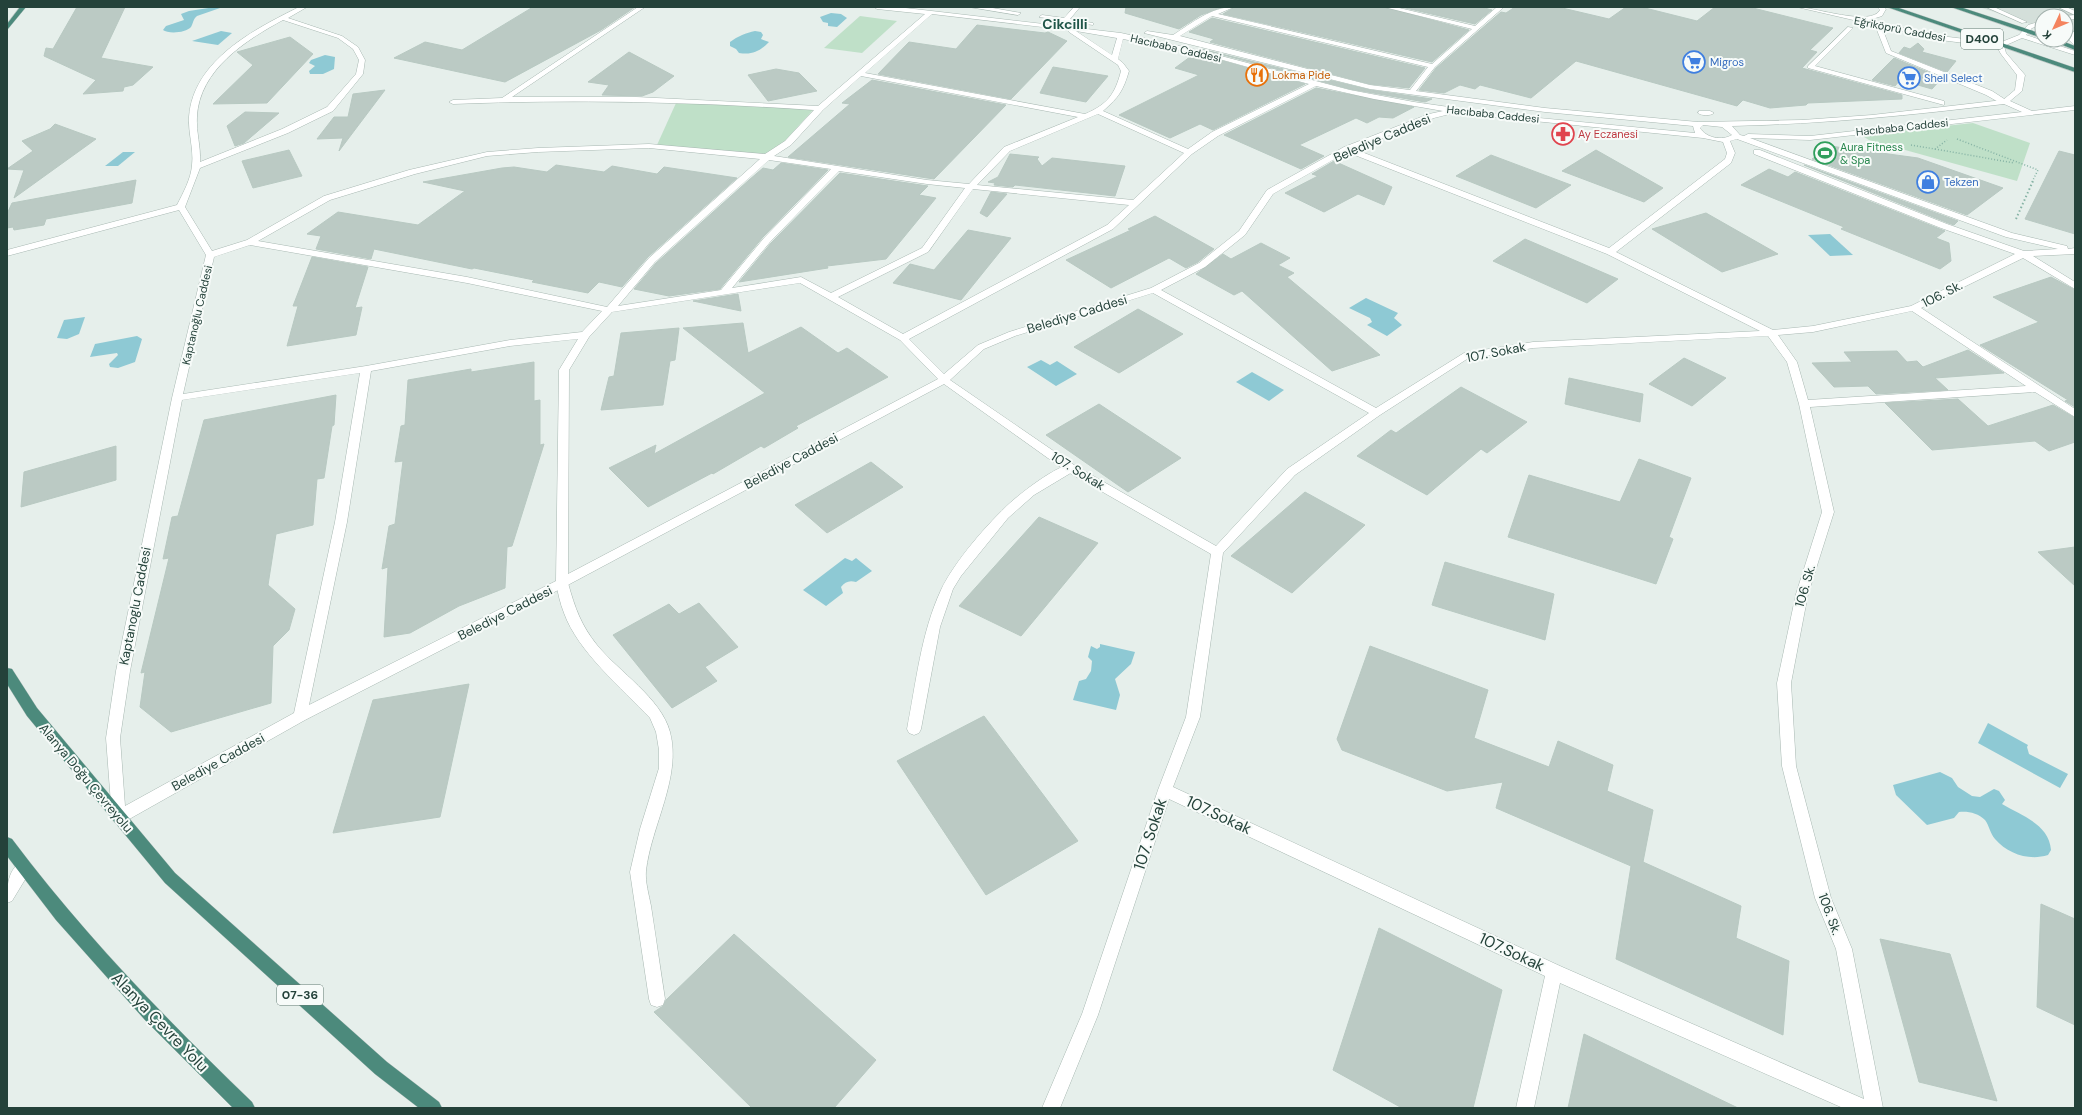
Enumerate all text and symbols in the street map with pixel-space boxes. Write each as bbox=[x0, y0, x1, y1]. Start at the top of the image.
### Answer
north arrow bbox=[2034, 8, 2074, 48]
street label: Eğriköprü Caddesi bbox=[1853, 13, 1947, 45]
district label: Cikcilli bbox=[1042, 15, 1088, 33]
text: K bbox=[2039, 27, 2054, 42]
road number: D400 bbox=[1961, 29, 2003, 49]
street label: Hacıbaba Caddesi bbox=[1129, 31, 1223, 65]
supermarket icon: Migros bbox=[1681, 49, 1707, 75]
place label: Migros bbox=[1710, 55, 1744, 69]
restaurant icon: Lokma Pide bbox=[1244, 62, 1270, 88]
supermarket icon: Shell Select bbox=[1896, 65, 1922, 91]
place label: Lokma Pide bbox=[1272, 68, 1331, 82]
place label: Shell Select bbox=[1924, 71, 1983, 85]
street label: Hacıbaba Caddesi bbox=[1446, 102, 1540, 126]
street label: Belediye Caddesi bbox=[1331, 110, 1433, 166]
street label: Hacıbaba Caddesi bbox=[1855, 115, 1949, 139]
pharmacy icon: Ay Eczanesi bbox=[1550, 121, 1576, 147]
place label: Ay Eczanesi bbox=[1578, 127, 1638, 141]
sports icon: Aura Fitness & Spa bbox=[1812, 140, 1838, 166]
place label: Aura Fitness & Spa bbox=[1840, 140, 1903, 167]
shop icon: Tekzen bbox=[1915, 169, 1941, 195]
place label: Tekzen bbox=[1944, 175, 1979, 189]
street label: Kaptanoğlu Caddesi bbox=[179, 264, 215, 366]
street label: 106. Sk. bbox=[1919, 276, 1966, 311]
street label: Belediye Caddesi bbox=[1025, 291, 1129, 337]
street label: 107. Sokak bbox=[1465, 338, 1528, 366]
street label: Belediye Caddesi bbox=[741, 429, 841, 493]
street label: 107. Sokak bbox=[1048, 448, 1108, 494]
street label: Kaptanoglu Caddesi bbox=[115, 545, 155, 667]
street label: 106. Sk. bbox=[1791, 562, 1819, 609]
street label: Belediye Caddesi bbox=[455, 582, 555, 644]
street label: Alanya Doğu Çevreyolu bbox=[35, 720, 137, 836]
street label: Belediye Caddesi bbox=[168, 729, 268, 795]
street label: 107.Sokak bbox=[1183, 791, 1255, 839]
street label: 107. Sokak bbox=[1129, 795, 1171, 873]
street label: 106. Sk. bbox=[1815, 891, 1846, 938]
street label: 107.Sokak bbox=[1476, 928, 1548, 976]
street label: Alanya Çevre Yolu bbox=[107, 968, 213, 1076]
road number: 07-36 bbox=[277, 985, 323, 1005]

